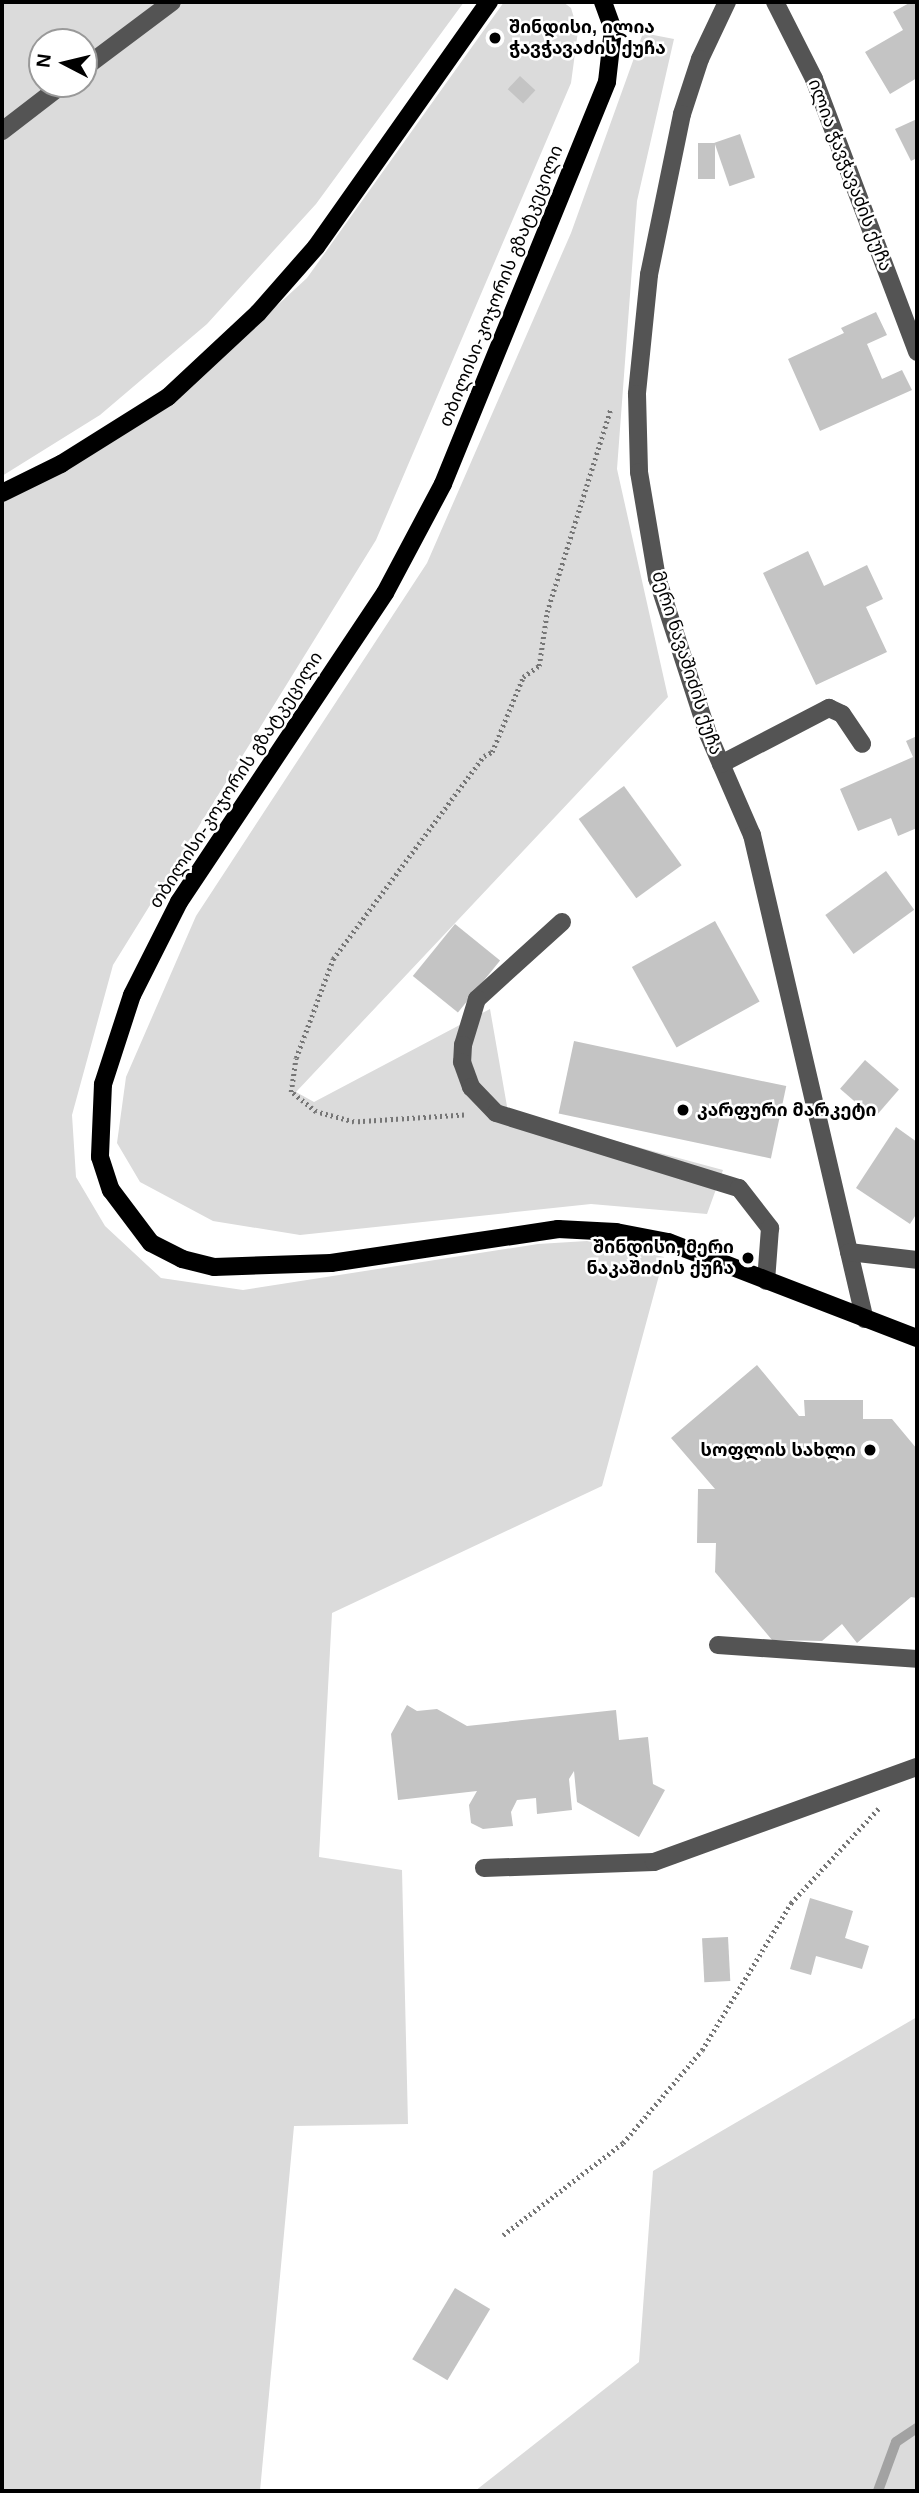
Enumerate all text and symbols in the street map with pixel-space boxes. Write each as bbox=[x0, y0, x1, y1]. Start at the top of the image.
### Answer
place label: შინდისი, ილია ჭავჭავაძის ქუჩა bbox=[509, 17, 666, 60]
north arrow bbox=[28, 28, 98, 98]
marker: შინდისი, ილია ჭავჭავაძის ქუჩა bbox=[487, 30, 503, 46]
text: N bbox=[32, 53, 55, 69]
street label: ილია ჭავჭავაძის ქუჩა bbox=[803, 76, 897, 274]
street label: თბილისი-კოჯორის გზატკეცილი bbox=[434, 142, 568, 430]
street label: მერი ნავაშიძის ქუჩა bbox=[647, 569, 727, 757]
street label: თბილისი-კოჯორის გზატკეცილი bbox=[145, 648, 327, 912]
place label: კარფური მარკეტი bbox=[697, 1099, 876, 1121]
marker: კარფური მარკეტი bbox=[675, 1102, 691, 1118]
place label: შინდისი, მერი ნაკაშიძის ქუჩა bbox=[586, 1237, 734, 1280]
marker: შინდისი, მერი ნაკაშიძის ქუჩა bbox=[740, 1250, 756, 1266]
place label: სოფლის სახლი bbox=[701, 1439, 856, 1461]
marker: სოფლის სახლი bbox=[862, 1442, 878, 1458]

